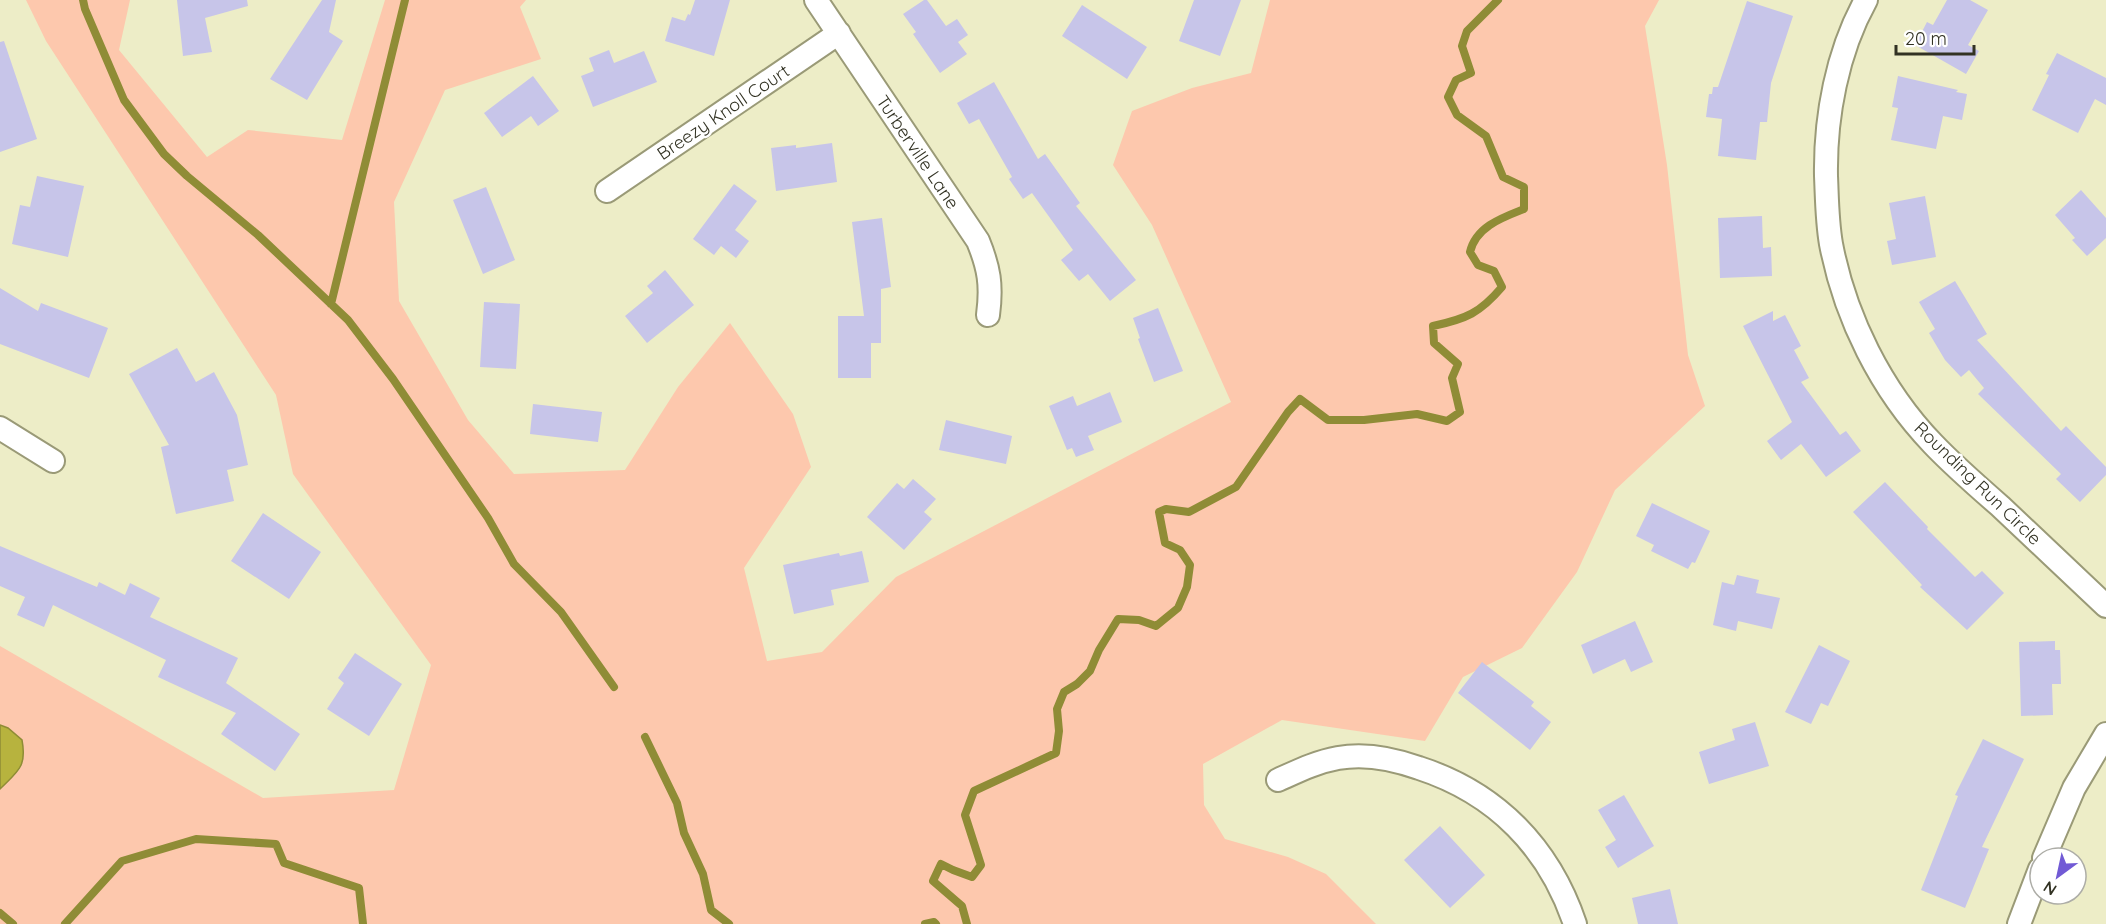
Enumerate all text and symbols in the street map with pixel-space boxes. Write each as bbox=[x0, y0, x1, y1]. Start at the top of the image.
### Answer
scale bar bbox=[1896, 18, 1974, 56]
text: 20 m bbox=[1905, 27, 1947, 50]
street label: Breezy Knoll Court bbox=[652, 59, 794, 165]
street label: Turberville Lane bbox=[871, 91, 965, 213]
street label: Rounding Run Circle bbox=[1910, 416, 2046, 550]
north arrow bbox=[2028, 846, 2088, 906]
text: N bbox=[2039, 877, 2060, 900]

